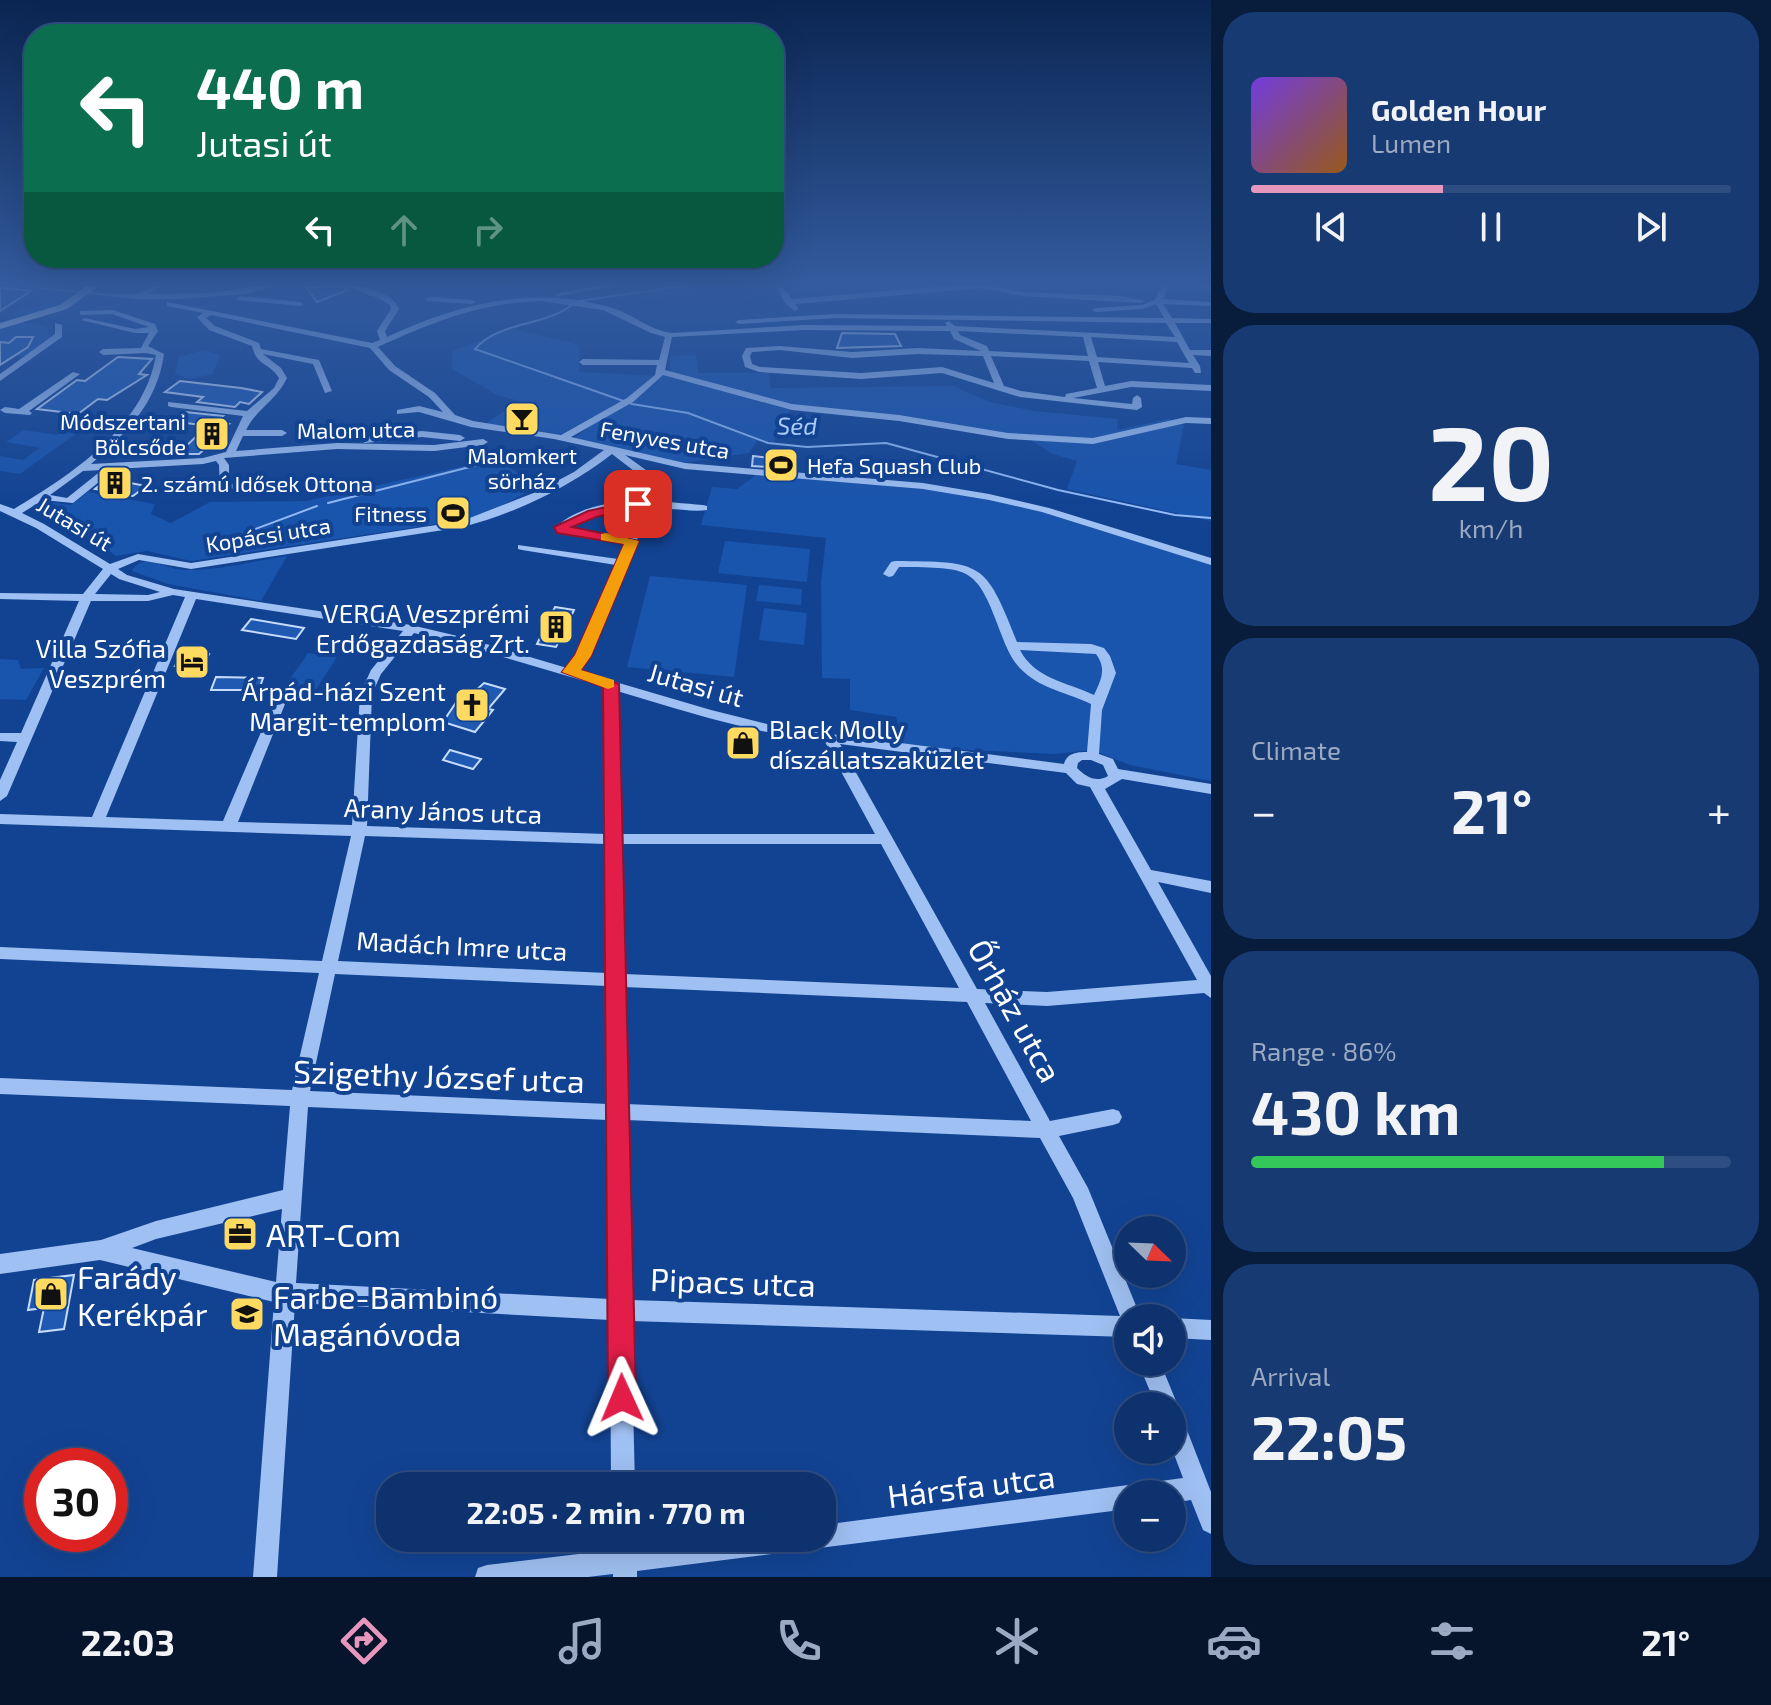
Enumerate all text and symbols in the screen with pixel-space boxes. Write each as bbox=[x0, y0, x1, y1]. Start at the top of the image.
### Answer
text: 440 m bbox=[196, 53, 364, 120]
icon: left bbox=[64, 56, 168, 160]
text: Golden Hour bbox=[1371, 91, 1546, 127]
text: Jutasi út bbox=[196, 121, 332, 164]
text: Lumen bbox=[1371, 127, 1451, 158]
icon: previous bbox=[1309, 205, 1353, 249]
icon: pause bbox=[1469, 205, 1513, 249]
icon: next bbox=[1629, 205, 1673, 249]
icon: left bbox=[298, 208, 342, 252]
icon: ahead bbox=[382, 208, 426, 252]
icon: right bbox=[466, 208, 510, 252]
text: 20 bbox=[1428, 397, 1554, 522]
bar icon: Malomkert sörház bbox=[503, 400, 541, 438]
place label: Módszertani Bölcsőde bbox=[60, 408, 186, 459]
water label: Séd bbox=[777, 410, 818, 440]
building icon: Módszertani Bölcsőde bbox=[193, 415, 231, 453]
street label: Malom utca bbox=[297, 415, 415, 443]
street label: Fenyves utca bbox=[598, 415, 732, 463]
place label: Malomkert sörház bbox=[467, 442, 577, 493]
sports icon: Hefa Squash Club bbox=[762, 446, 800, 484]
place label: Hefa Squash Club bbox=[807, 452, 981, 478]
building icon: 2. számú Idősek Ottona bbox=[96, 464, 134, 502]
place label: 2. számú Idősek Ottona bbox=[141, 470, 373, 496]
pin bbox=[604, 470, 672, 538]
icon: arrive bbox=[616, 482, 660, 526]
street label: Jutasi út bbox=[33, 490, 117, 556]
sports icon: Fitness bbox=[434, 494, 472, 532]
place label: Fitness bbox=[354, 500, 427, 526]
street label: Kopácsi utca bbox=[204, 511, 332, 557]
text: km/h bbox=[1459, 512, 1523, 543]
place label: VERGA Veszprémi Erdőgazdaság Zrt. bbox=[316, 597, 530, 658]
building icon: VERGA Veszprémi Erdőgazdaság Zrt. bbox=[537, 608, 575, 646]
place label: Villa Szófia Veszprém bbox=[36, 632, 166, 693]
hotel icon: Villa Szófia Veszprém bbox=[173, 643, 211, 681]
street label: Jutasi út bbox=[645, 656, 747, 712]
place label: Árpád-házi Szent Margit-templom bbox=[242, 675, 446, 736]
church icon: Árpád-házi Szent Margit-templom bbox=[453, 686, 491, 724]
place label: Black Molly díszállatszaküzlet bbox=[769, 713, 984, 774]
shop icon: Black Molly díszállatszaküzlet bbox=[724, 724, 762, 762]
text: Climate bbox=[1251, 734, 1341, 765]
text: 21° bbox=[1451, 774, 1532, 846]
text: − bbox=[1251, 784, 1277, 837]
text: + bbox=[1707, 784, 1731, 837]
street label: Arany János utca bbox=[343, 791, 543, 829]
street label: Madách Imre utca bbox=[356, 924, 568, 966]
street label: Őrház utca bbox=[961, 932, 1071, 1088]
text: Range · 86% bbox=[1251, 1035, 1396, 1066]
street label: Szigethy József utca bbox=[293, 1051, 585, 1099]
text: 430 km bbox=[1251, 1075, 1460, 1147]
office icon: ART-Com bbox=[221, 1215, 259, 1253]
place label: ART-Com bbox=[266, 1215, 401, 1253]
north arrow bbox=[1114, 1216, 1186, 1288]
map controls bbox=[1114, 1216, 1186, 1552]
place label: Farády Kerékpár bbox=[77, 1257, 208, 1332]
street label: Pipacs utca bbox=[650, 1259, 816, 1303]
shop icon: Farády Kerékpár bbox=[32, 1275, 70, 1313]
place label: Farbe-Bambinó Magánóvoda bbox=[273, 1277, 498, 1352]
school or university icon: Farbe-Bambinó Magánóvoda bbox=[228, 1295, 266, 1333]
button: sound bbox=[1114, 1304, 1186, 1376]
position arrow bbox=[580, 1356, 664, 1440]
text: Arrival bbox=[1251, 1360, 1330, 1391]
button: + bbox=[1114, 1392, 1186, 1464]
text: 22:05 bbox=[1251, 1400, 1407, 1472]
speed limit sign: 30 bbox=[24, 1448, 128, 1552]
street label: Hársfa utca bbox=[885, 1456, 1057, 1514]
button: − bbox=[1114, 1480, 1186, 1552]
text: 22:05 · 2 min · 770 m bbox=[466, 1494, 746, 1530]
icon: directions bbox=[336, 1613, 392, 1669]
icon: music bbox=[554, 1613, 610, 1669]
icon: phone bbox=[771, 1613, 827, 1669]
icon: climate bbox=[989, 1613, 1045, 1669]
icon: car bbox=[1206, 1613, 1262, 1669]
icon: filters bbox=[1424, 1613, 1480, 1669]
text: 22:03 bbox=[81, 1620, 175, 1663]
text: 21° bbox=[1641, 1620, 1690, 1663]

